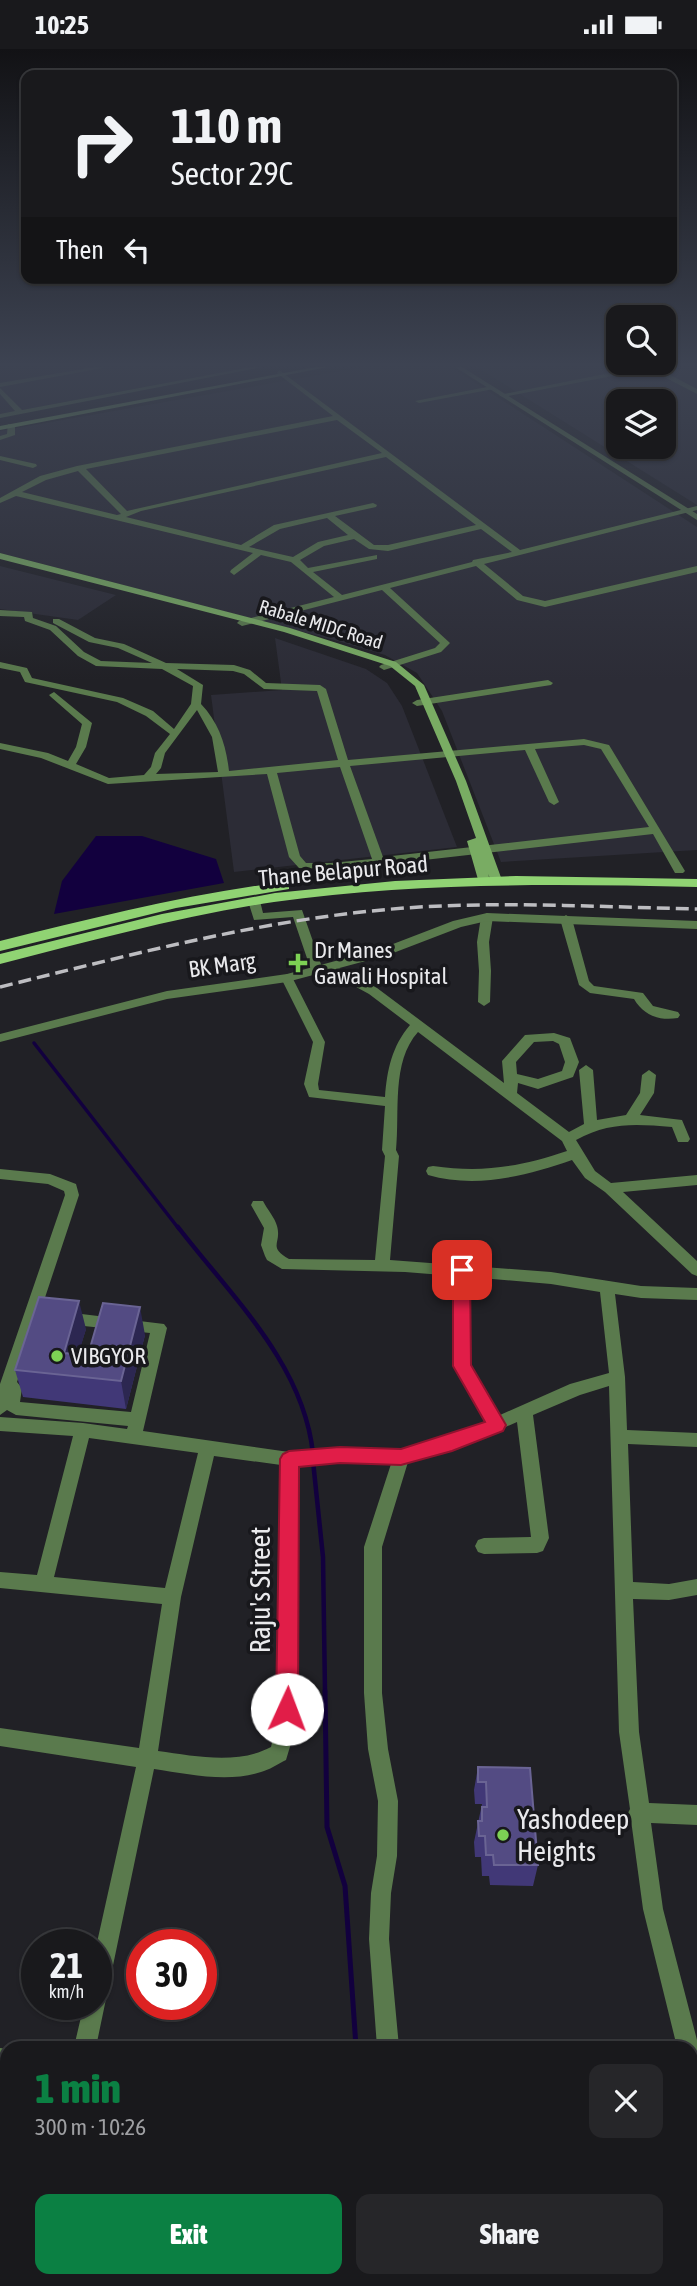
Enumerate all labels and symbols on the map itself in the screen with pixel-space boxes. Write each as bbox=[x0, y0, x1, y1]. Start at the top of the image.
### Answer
street label: Rabale MIDC Road bbox=[257, 595, 385, 653]
street label: Thane Belapur Road bbox=[257, 851, 429, 891]
place label: Dr Manes Gawali Hospital bbox=[314, 937, 448, 989]
street label: BK Marg bbox=[187, 947, 257, 983]
marker: Dr Manes Gawali Hospital bbox=[288, 953, 308, 973]
pin bbox=[432, 1240, 492, 1300]
place label: VIBGYOR bbox=[71, 1343, 146, 1369]
marker: VIBGYOR bbox=[49, 1348, 65, 1364]
street label: Raju's Street bbox=[244, 1527, 276, 1653]
position arrow bbox=[250, 1672, 324, 1746]
place label: Yashodeep Heights bbox=[517, 1803, 629, 1867]
marker: Yashodeep Heights bbox=[495, 1827, 511, 1843]
speed limit sign: 30 bbox=[126, 1929, 217, 2020]

